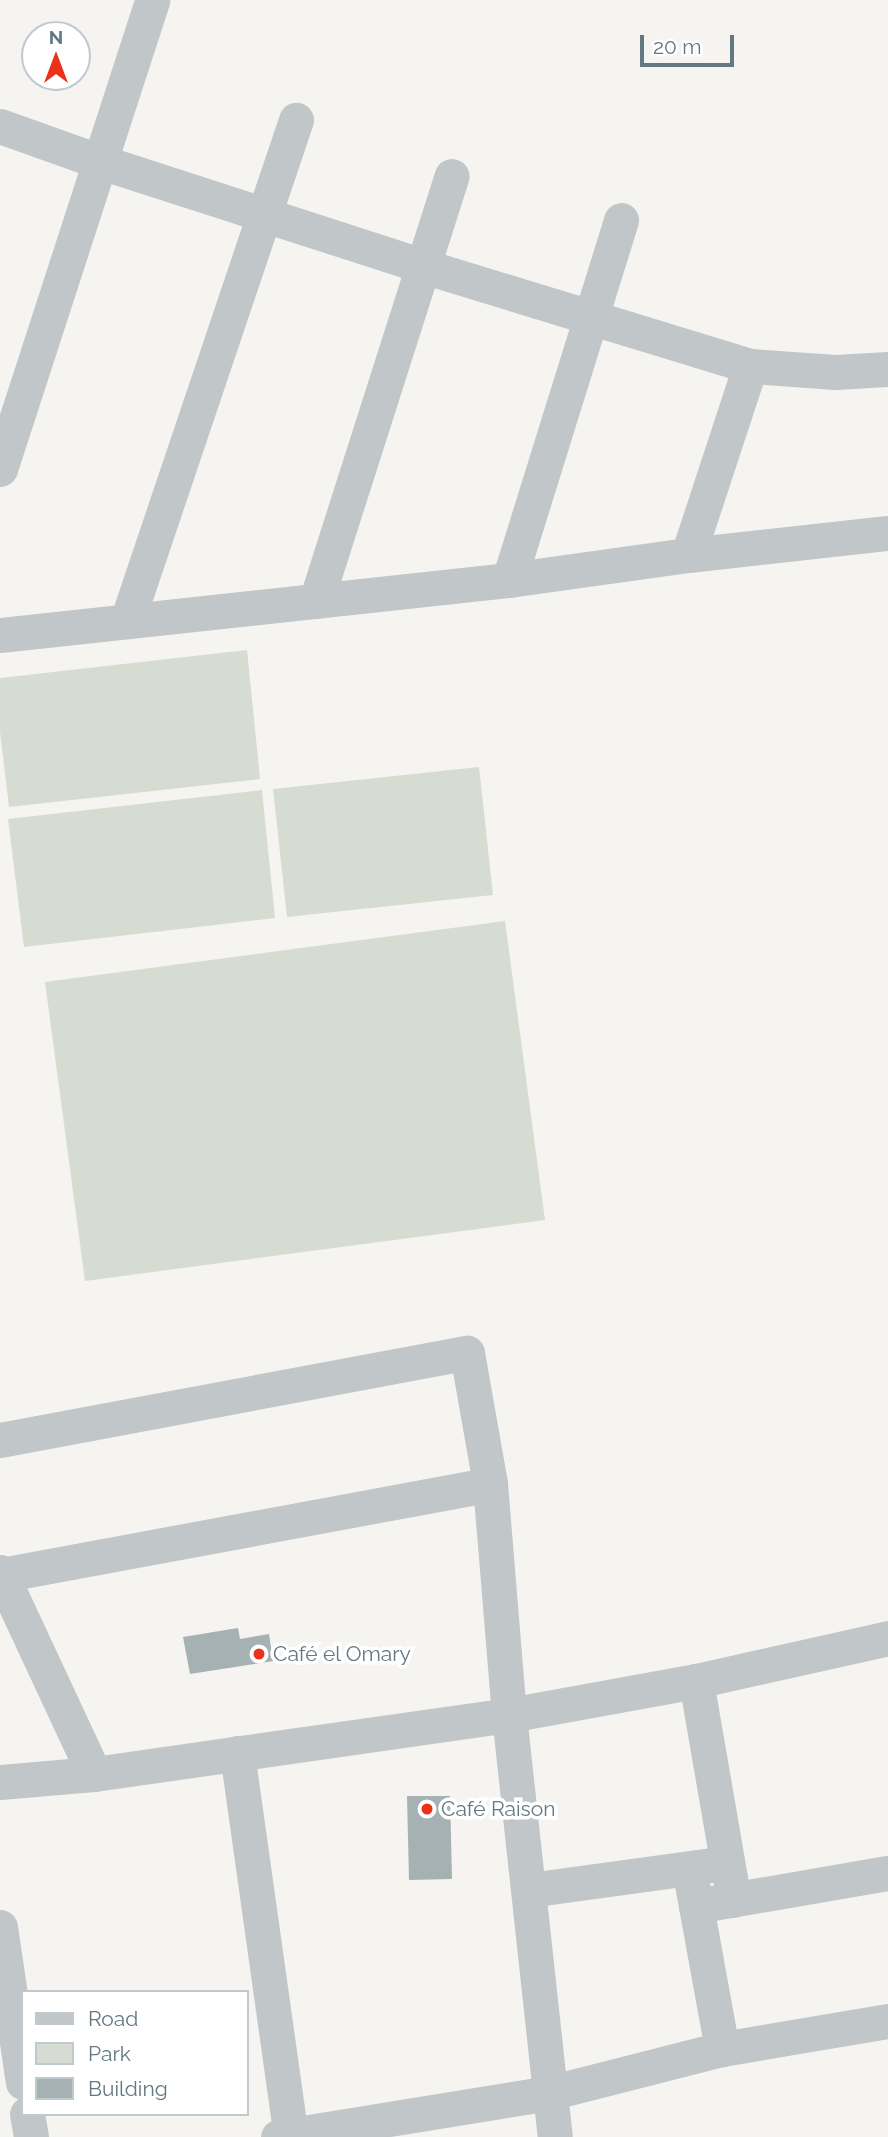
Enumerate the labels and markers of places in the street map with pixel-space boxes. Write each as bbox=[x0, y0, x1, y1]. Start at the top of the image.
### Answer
place label: Café el Omary bbox=[273, 1641, 412, 1667]
marker: Café el Omary bbox=[251, 1646, 267, 1662]
place label: Café Raison bbox=[441, 1796, 555, 1822]
marker: Café Raison bbox=[419, 1801, 435, 1817]

